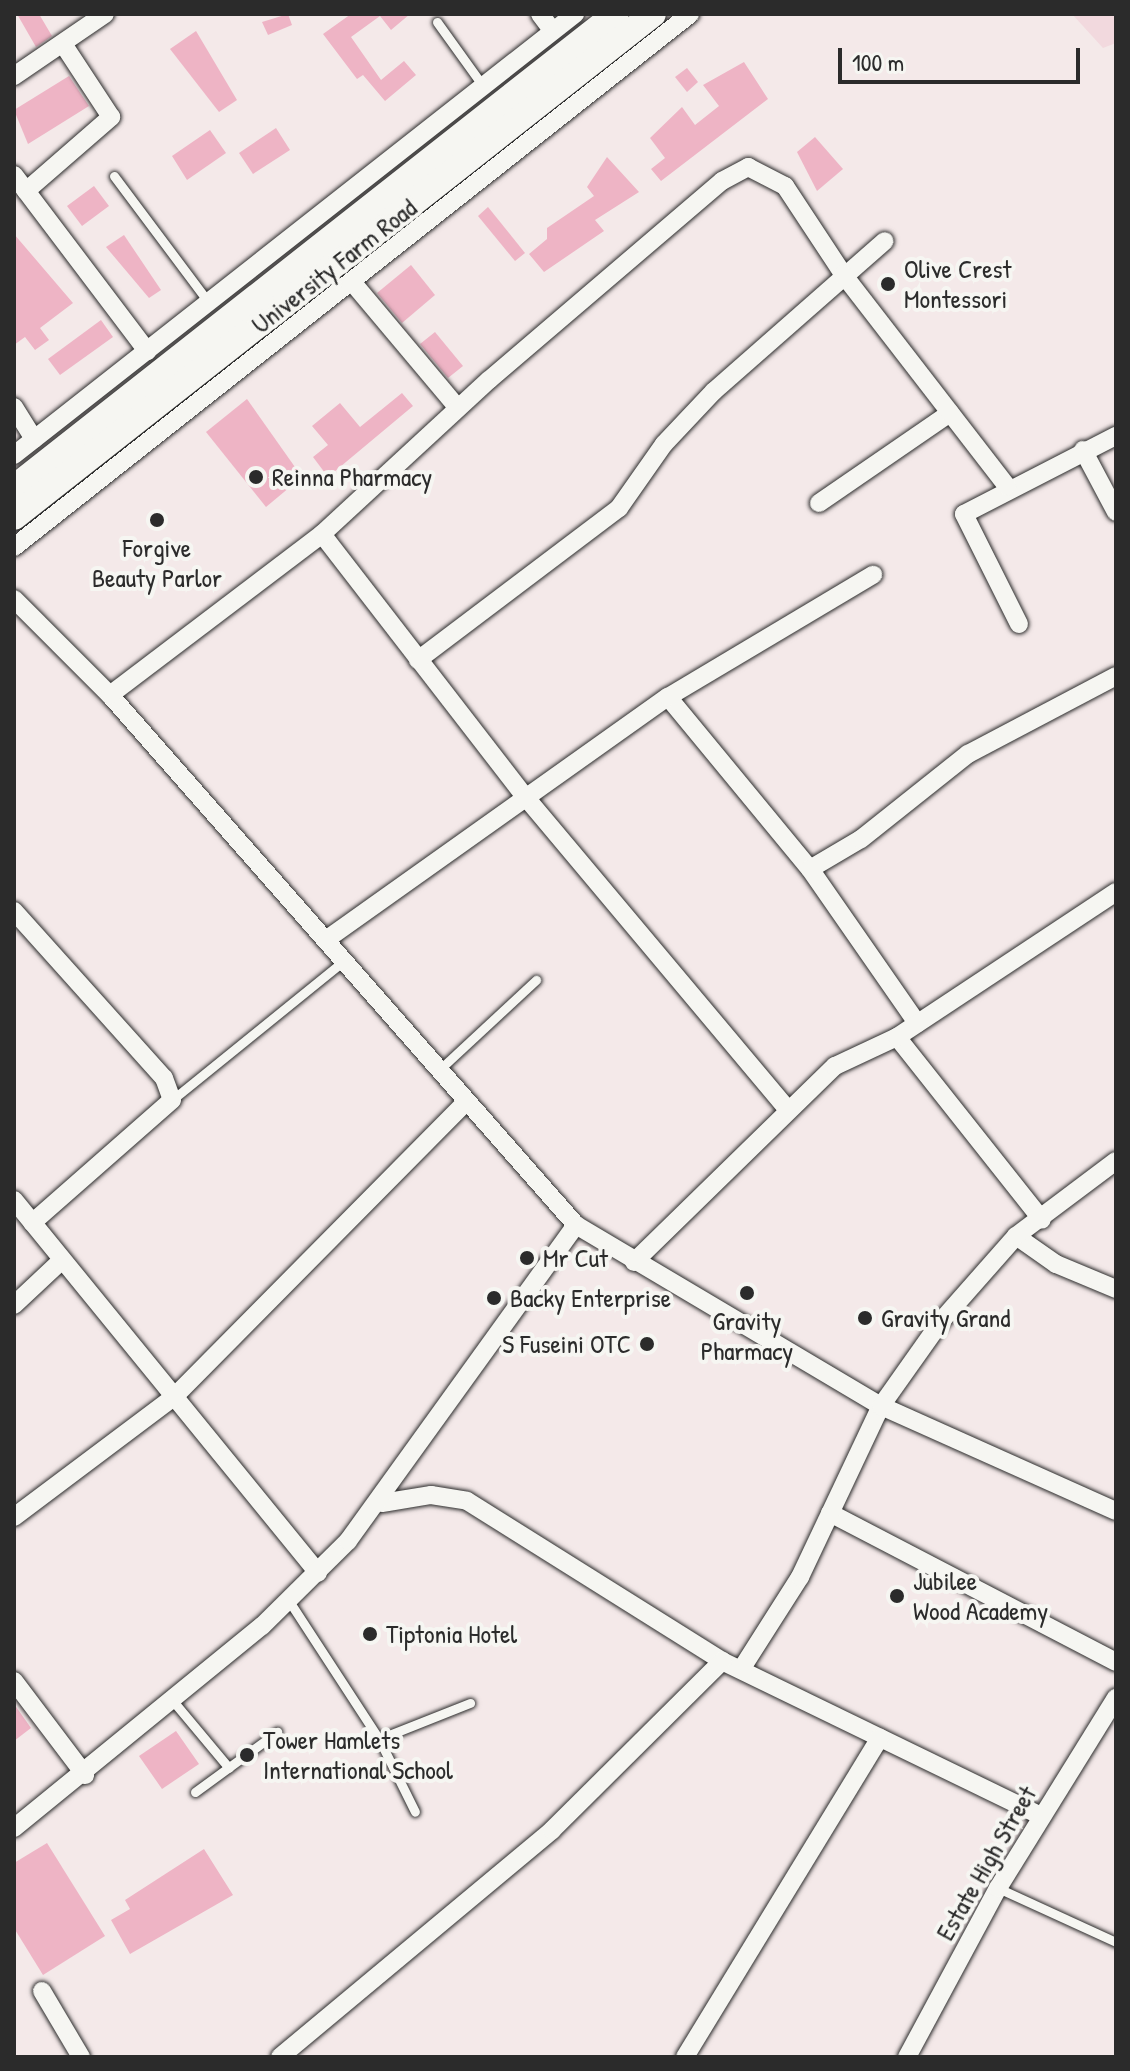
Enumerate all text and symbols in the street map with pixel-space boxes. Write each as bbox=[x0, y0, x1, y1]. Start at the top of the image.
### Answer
scale bar bbox=[842, 32, 1084, 82]
text: 100 m bbox=[852, 46, 904, 78]
street label: University Farm Road bbox=[245, 192, 423, 340]
place label: Olive Crest Montessori bbox=[904, 253, 1011, 314]
marker: Olive Crest Montessori bbox=[879, 275, 897, 293]
place label: Reinna Pharmacy bbox=[272, 461, 432, 493]
marker: Reinna Pharmacy bbox=[247, 468, 265, 486]
marker: Forgive Beauty Parlor bbox=[148, 511, 166, 529]
place label: Forgive Beauty Parlor bbox=[92, 532, 222, 594]
place label: Mr Cut bbox=[543, 1242, 608, 1274]
marker: Mr Cut bbox=[518, 1249, 536, 1267]
place label: Backy Enterprise bbox=[510, 1282, 671, 1314]
marker: Gravity Pharmacy bbox=[738, 1284, 756, 1302]
marker: Backy Enterprise bbox=[485, 1289, 503, 1307]
place label: Gravity Grand bbox=[881, 1302, 1010, 1334]
place label: Gravity Pharmacy bbox=[701, 1305, 793, 1366]
marker: Gravity Grand bbox=[856, 1309, 874, 1327]
place label: S Fuseini OTC bbox=[502, 1328, 631, 1360]
marker: S Fuseini OTC bbox=[638, 1335, 656, 1353]
place label: Jubilee Wood Academy bbox=[913, 1565, 1048, 1626]
marker: Jubilee Wood Academy bbox=[888, 1587, 906, 1605]
place label: Tiptonia Hotel bbox=[386, 1618, 517, 1650]
marker: Tiptonia Hotel bbox=[361, 1625, 379, 1643]
place label: Tower Hamlets International School bbox=[263, 1724, 453, 1786]
marker: Tower Hamlets International School bbox=[238, 1746, 256, 1764]
street label: Estate High Street bbox=[929, 1780, 1043, 1946]

